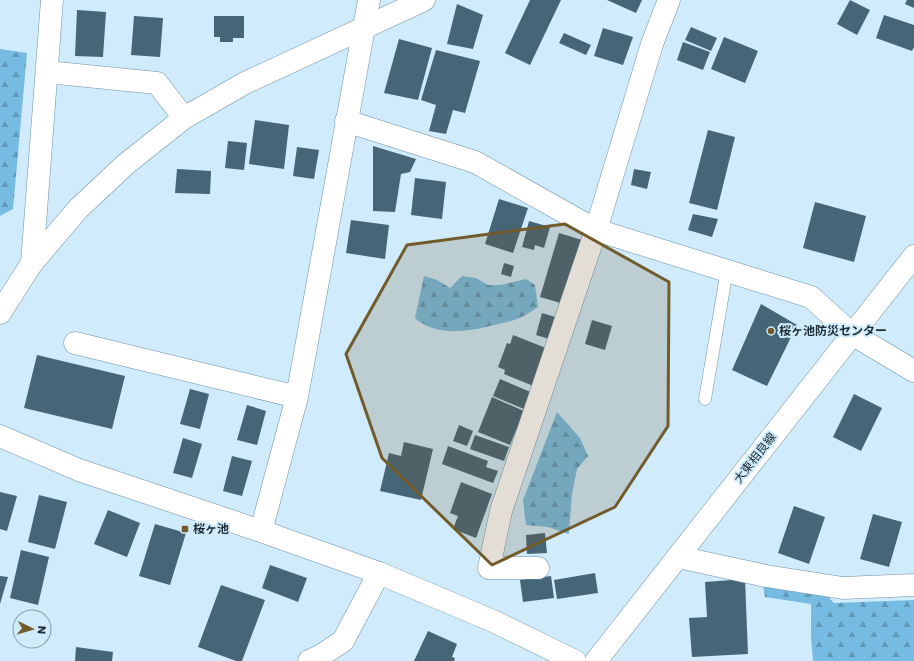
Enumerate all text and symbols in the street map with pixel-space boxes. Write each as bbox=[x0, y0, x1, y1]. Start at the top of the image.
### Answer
place label: 桜ヶ池防災センター bbox=[779, 322, 887, 339]
marker: 桜ヶ池防災センター bbox=[766, 326, 776, 336]
street label: 大東相良線 bbox=[729, 429, 780, 487]
place label: 桜ヶ池 bbox=[193, 520, 229, 537]
marker: 桜ヶ池 bbox=[180, 524, 190, 534]
north arrow bbox=[12, 609, 52, 649]
text: N bbox=[34, 625, 50, 635]

